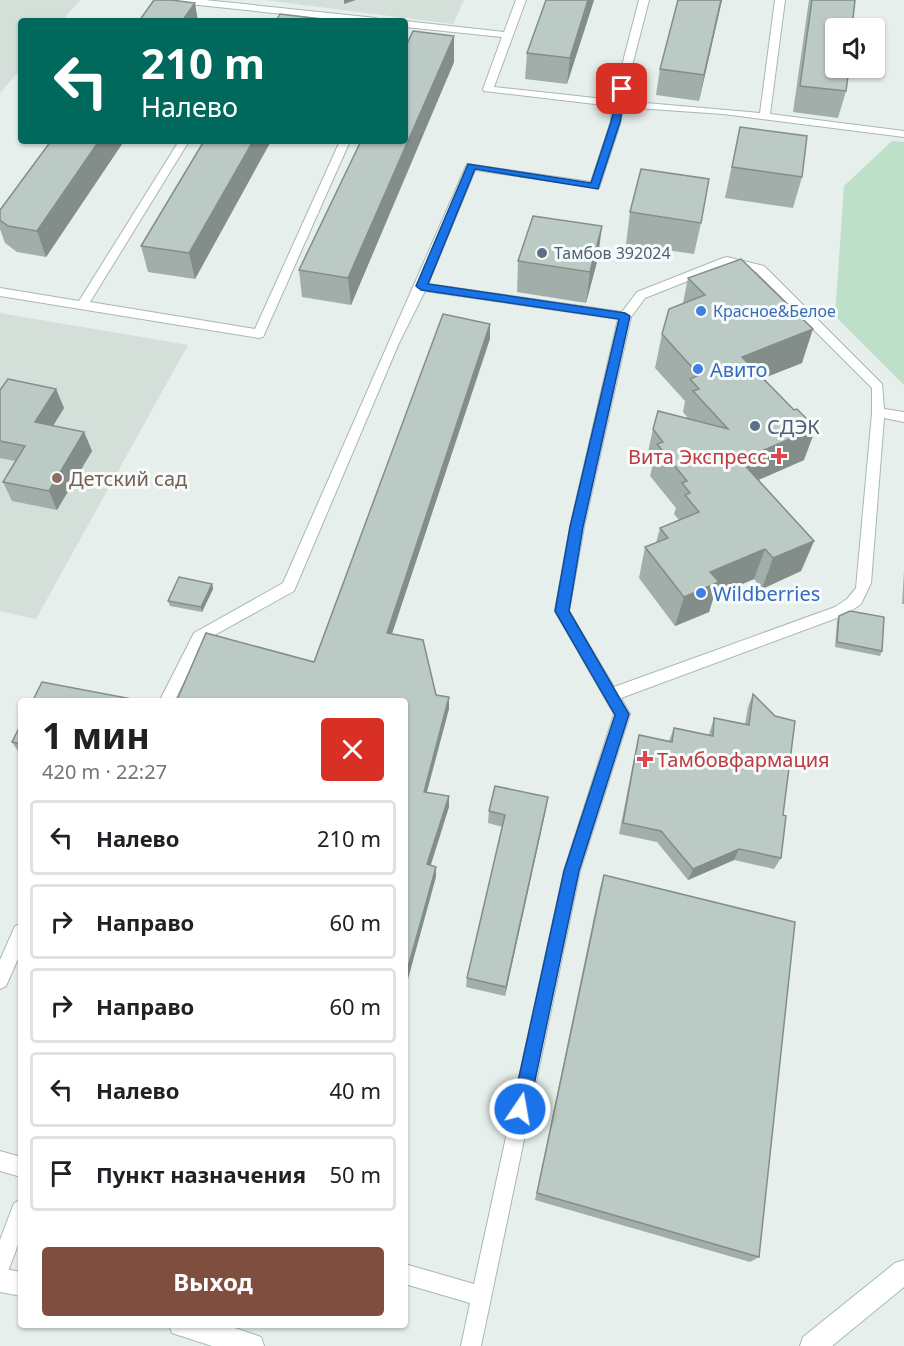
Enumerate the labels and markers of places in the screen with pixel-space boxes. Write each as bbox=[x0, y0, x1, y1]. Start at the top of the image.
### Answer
pin bbox=[596, 63, 647, 114]
place label: Тамбов 392024 bbox=[554, 242, 671, 264]
marker: Тамбов 392024 bbox=[535, 246, 549, 260]
place label: Красное&Белое bbox=[713, 300, 836, 322]
marker: Красное&Белое bbox=[694, 304, 708, 318]
place label: Авито bbox=[710, 356, 767, 383]
marker: Авито bbox=[691, 362, 705, 376]
place label: СДЭК bbox=[767, 413, 820, 440]
marker: СДЭК bbox=[748, 419, 762, 433]
place label: Вита Экспресс bbox=[628, 443, 767, 470]
marker: Вита Экспресс bbox=[772, 449, 786, 463]
place label: Детский сад bbox=[69, 465, 187, 492]
marker: Детский сад bbox=[50, 471, 64, 485]
place label: Wildberries bbox=[713, 580, 820, 607]
marker: Wildberries bbox=[694, 586, 708, 600]
place label: Тамбовфармация bbox=[657, 746, 830, 773]
marker: Тамбовфармация bbox=[638, 752, 652, 766]

